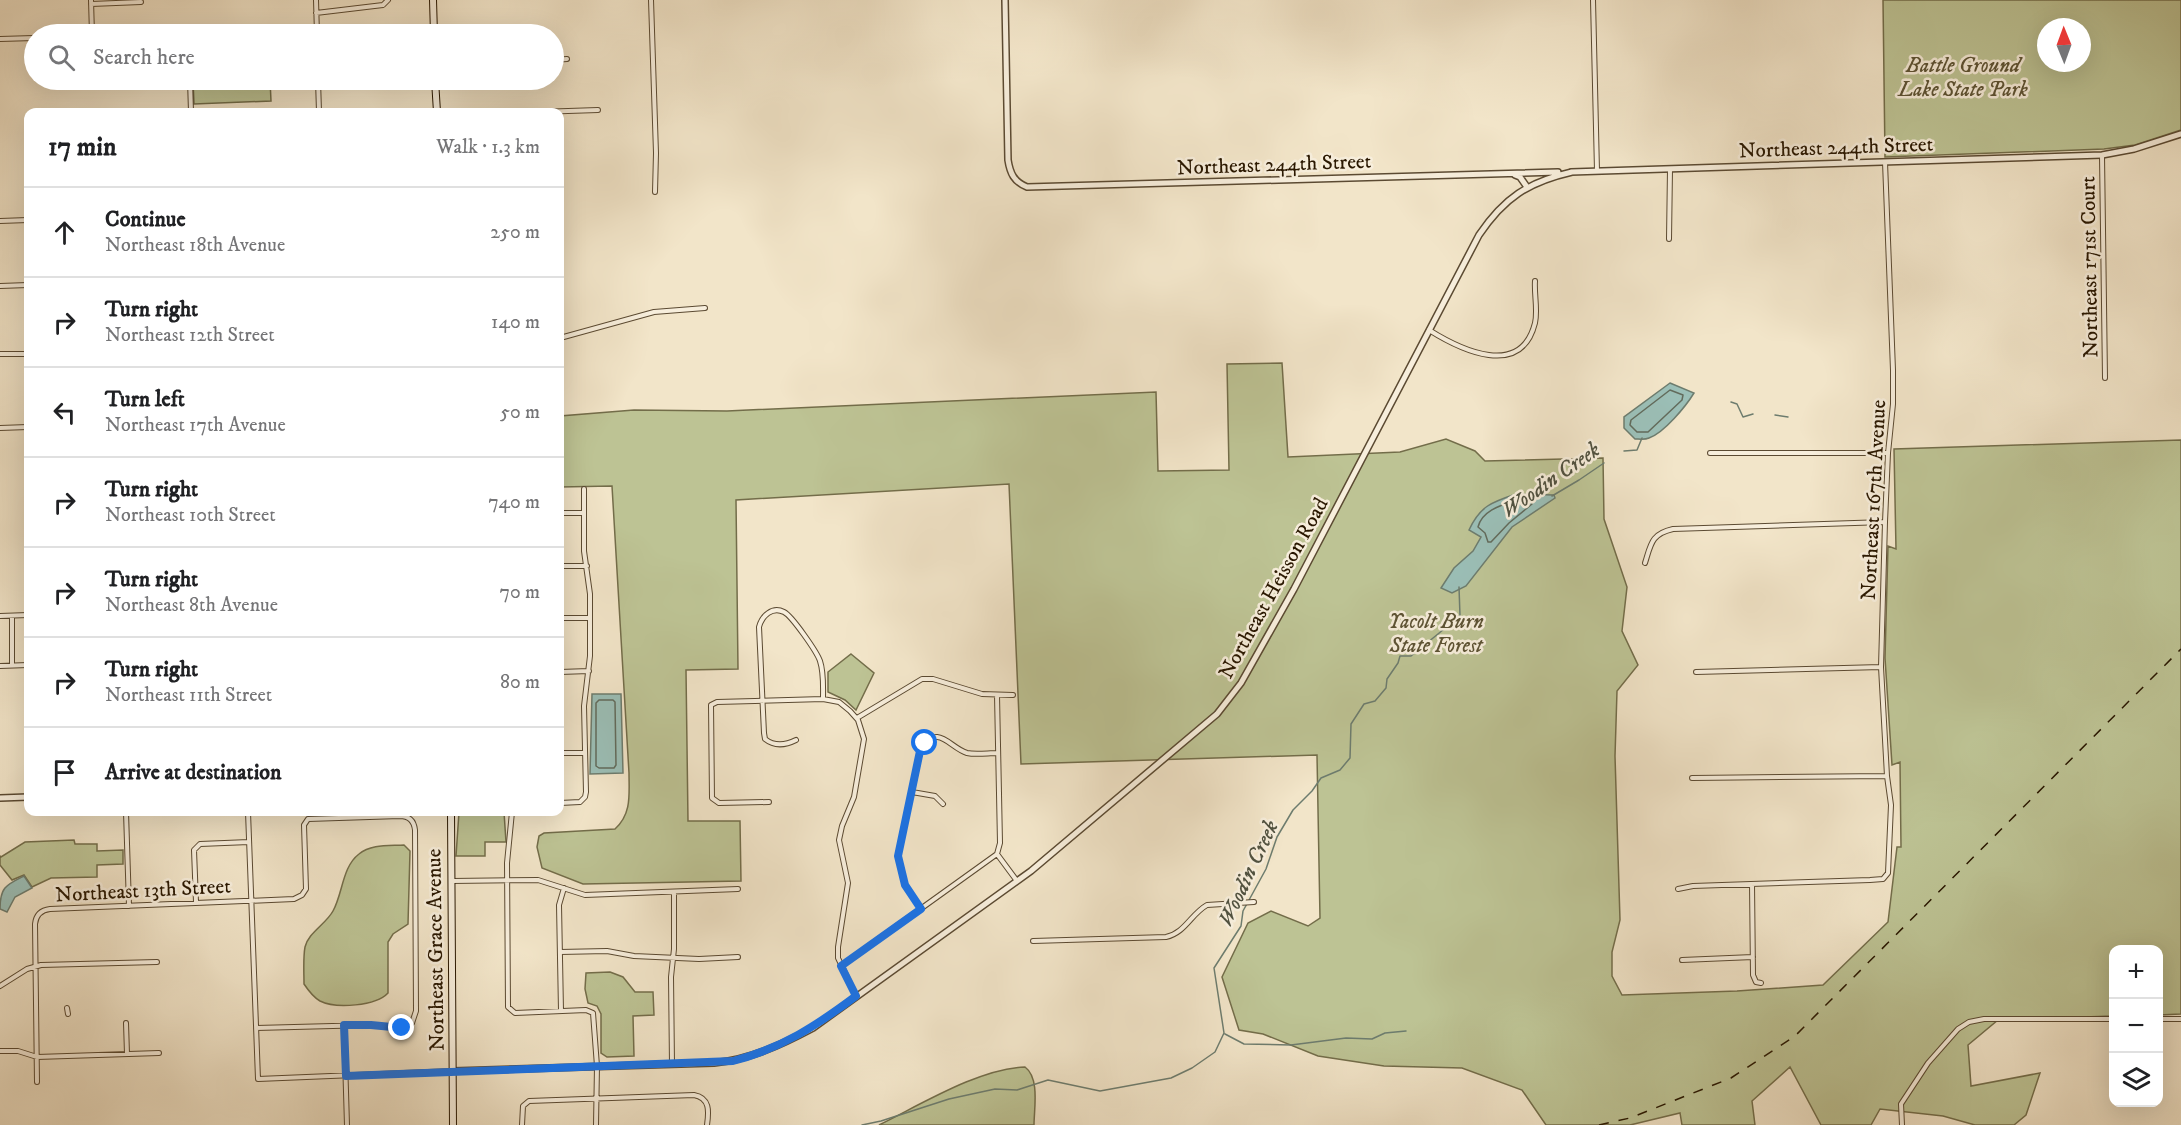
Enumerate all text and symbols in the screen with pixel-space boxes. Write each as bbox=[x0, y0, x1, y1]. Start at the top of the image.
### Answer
north arrow bbox=[2037, 18, 2091, 72]
search box bbox=[24, 24, 564, 90]
icon: search bbox=[45, 41, 78, 74]
text: Search here bbox=[93, 44, 195, 71]
park label: Battle Ground Lake State Park bbox=[1897, 53, 2028, 103]
text: 17 min bbox=[48, 131, 117, 164]
street label: Northeast 244th Street bbox=[1738, 132, 1934, 164]
text: Walk · 1.3 km bbox=[436, 135, 540, 160]
street label: Northeast 244th Street bbox=[1176, 149, 1372, 181]
street label: Northeast 171st Court bbox=[2075, 176, 2105, 358]
text: Continue bbox=[105, 206, 186, 233]
icon: ahead bbox=[48, 216, 81, 249]
text: 250 m bbox=[490, 220, 540, 245]
text: Northeast 18th Avenue bbox=[105, 233, 285, 258]
text: Turn right bbox=[105, 296, 198, 323]
icon: right bbox=[48, 306, 81, 339]
text: 140 m bbox=[491, 310, 540, 335]
text: Northeast 12th Street bbox=[105, 323, 275, 348]
text: Turn left bbox=[105, 386, 185, 413]
icon: left bbox=[48, 396, 81, 429]
street label: Northeast 167th Avenue bbox=[1856, 399, 1892, 601]
text: 50 m bbox=[500, 400, 540, 425]
text: Northeast 17th Avenue bbox=[105, 413, 286, 438]
water label: Woodin Creek bbox=[1496, 436, 1606, 524]
text: Turn right bbox=[105, 476, 198, 503]
icon: right bbox=[48, 486, 81, 519]
text: 740 m bbox=[488, 490, 540, 515]
street label: Northeast Heisson Road bbox=[1213, 493, 1335, 684]
text: Northeast 10th Street bbox=[105, 503, 276, 528]
text: Turn right bbox=[105, 566, 198, 593]
icon: right bbox=[48, 576, 81, 609]
text: 70 m bbox=[499, 580, 540, 605]
text: Northeast 8th Avenue bbox=[105, 593, 278, 618]
park label: Yacolt Burn State Forest bbox=[1388, 609, 1484, 659]
text: Turn right bbox=[105, 656, 198, 683]
icon: right bbox=[48, 666, 81, 699]
text: 80 m bbox=[500, 670, 540, 695]
text: Northeast 11th Street bbox=[105, 683, 272, 708]
route start bbox=[911, 729, 937, 755]
icon: arrive bbox=[48, 756, 81, 789]
text: Arrive at destination bbox=[105, 759, 282, 786]
water label: Woodin Creek bbox=[1212, 815, 1285, 931]
street label: Northeast Grace Avenue bbox=[421, 848, 451, 1051]
street label: Northeast 13th Street bbox=[55, 873, 232, 909]
map controls bbox=[2109, 945, 2163, 1107]
button: + bbox=[2109, 945, 2163, 999]
button: − bbox=[2109, 999, 2163, 1053]
route end bbox=[388, 1014, 414, 1040]
button: layers bbox=[2109, 1053, 2163, 1107]

